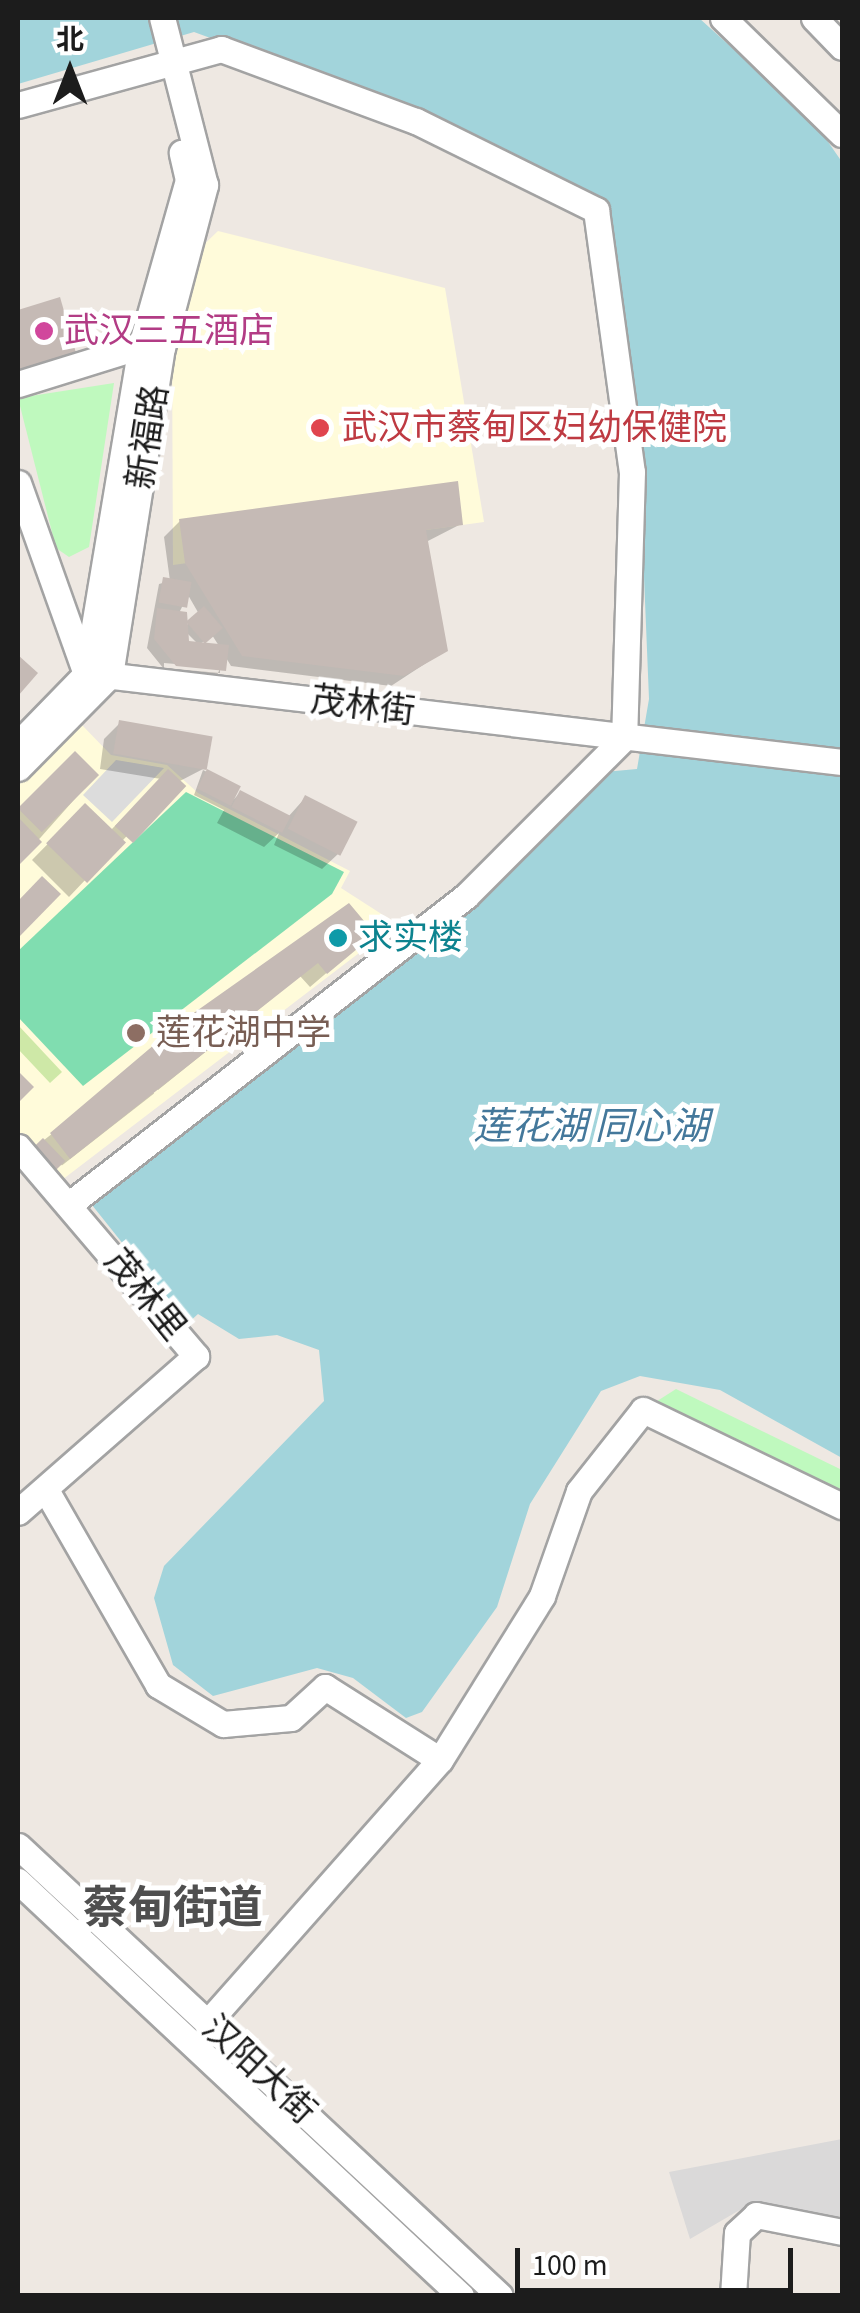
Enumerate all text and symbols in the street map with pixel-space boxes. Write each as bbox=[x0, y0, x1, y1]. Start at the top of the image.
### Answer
north arrow bbox=[20, 20, 120, 120]
text: 北 bbox=[56, 20, 84, 60]
place label: 武汉三五酒店 bbox=[64, 310, 274, 352]
marker: 武汉三五酒店 bbox=[33, 320, 55, 342]
street label: 新福路 bbox=[119, 382, 177, 492]
place label: 武汉市蔡甸区妇幼保健院 bbox=[342, 407, 727, 449]
marker: 武汉市蔡甸区妇幼保健院 bbox=[307, 415, 333, 441]
street label: 茂林街 bbox=[308, 679, 418, 733]
place label: 求实楼 bbox=[358, 917, 463, 959]
marker: 求实楼 bbox=[327, 927, 349, 949]
place label: 莲花湖中学 bbox=[156, 1012, 331, 1054]
marker: 莲花湖中学 bbox=[125, 1022, 147, 1044]
water label: 莲花湖 同心湖 bbox=[473, 1105, 709, 1151]
street label: 茂林里 bbox=[96, 1241, 194, 1349]
district label: 蔡甸街道 bbox=[83, 1883, 263, 1937]
street label: 汉阳大街 bbox=[193, 2007, 325, 2133]
scale bar bbox=[520, 2228, 798, 2290]
text: 100 m bbox=[532, 2244, 608, 2287]

